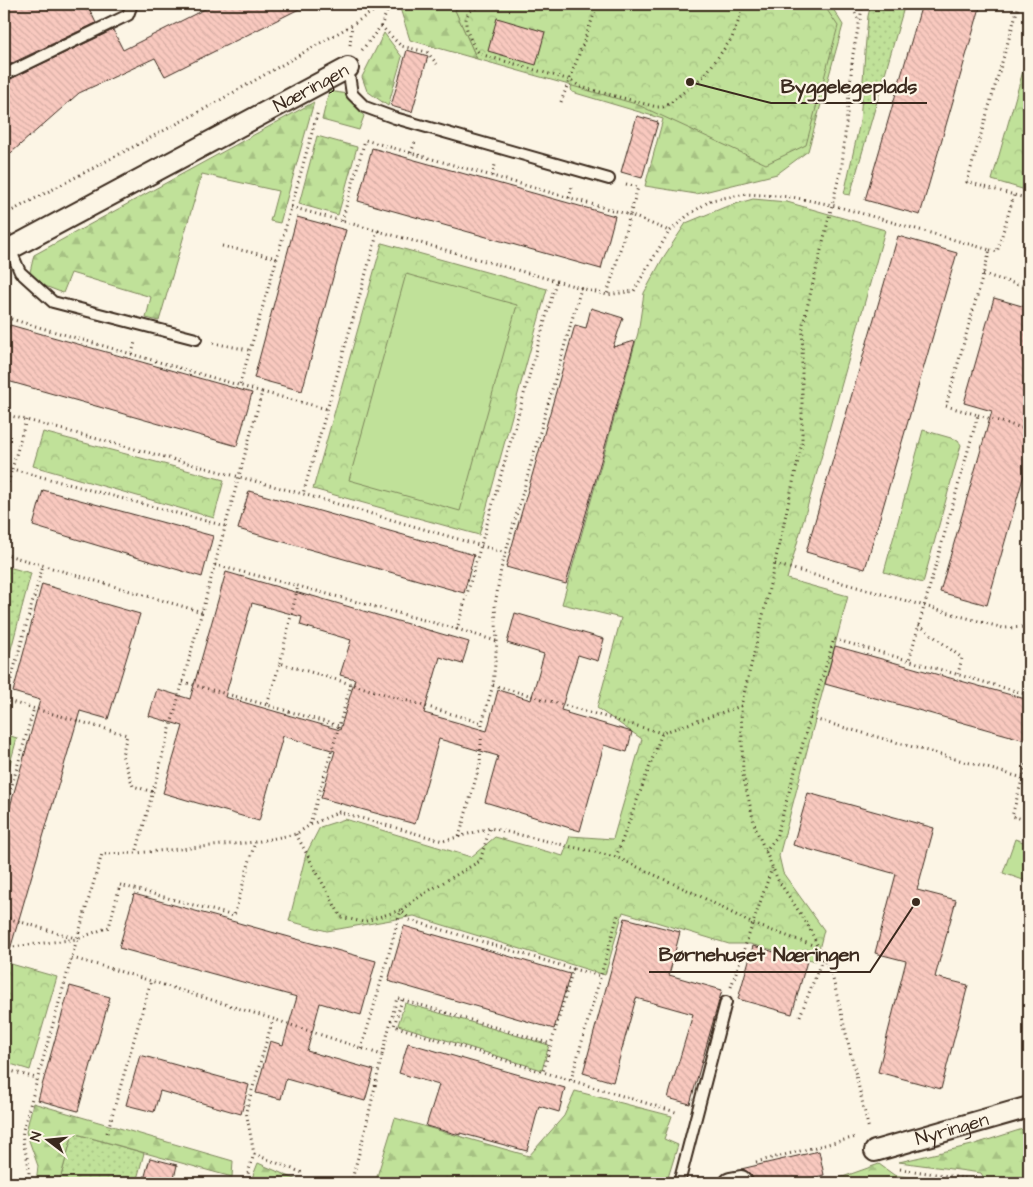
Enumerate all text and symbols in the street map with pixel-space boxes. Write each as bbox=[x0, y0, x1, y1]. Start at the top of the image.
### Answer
street label: Næringen bbox=[268, 57, 353, 119]
callout: Byggelegeplads bbox=[771, 68, 927, 103]
text: Byggelegeplads bbox=[781, 73, 917, 102]
callout: Børnehuset Næringen bbox=[649, 937, 870, 972]
text: Børnehuset Næringen bbox=[659, 941, 859, 970]
street label: Nyringen bbox=[912, 1106, 992, 1152]
north arrow bbox=[22, 1114, 72, 1164]
text: N bbox=[26, 1130, 47, 1144]

